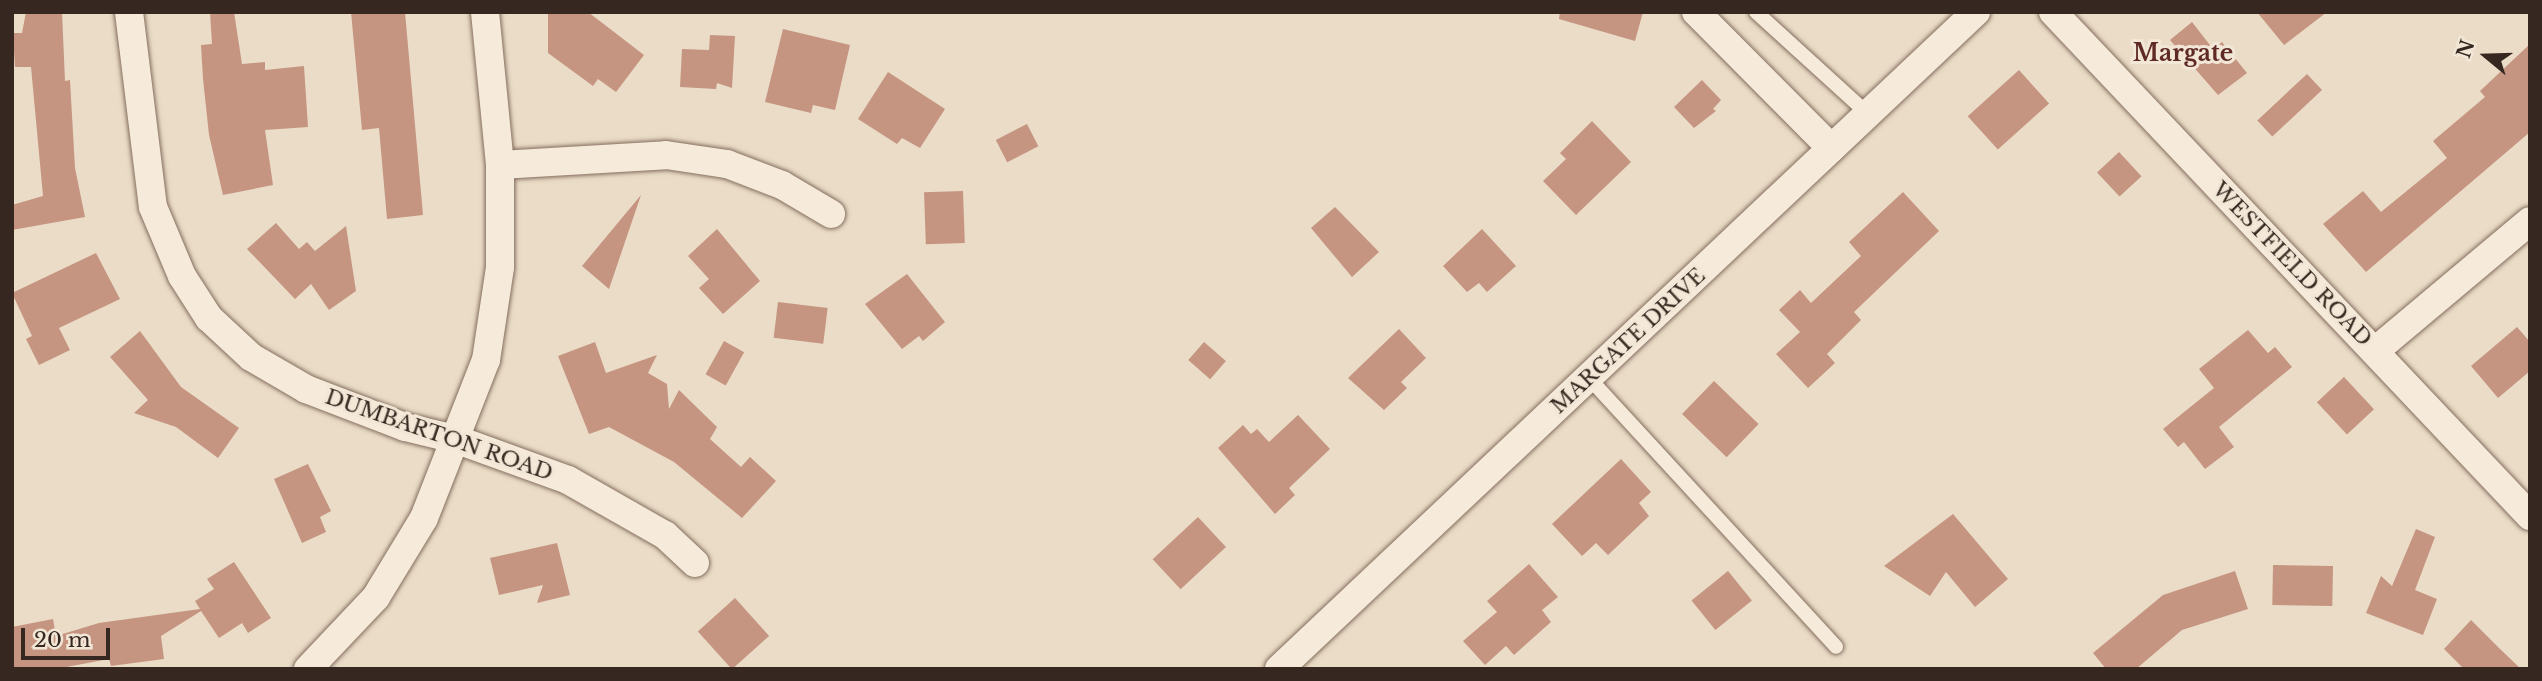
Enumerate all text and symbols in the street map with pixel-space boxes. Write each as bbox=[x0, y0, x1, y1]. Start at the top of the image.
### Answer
north arrow bbox=[2451, 21, 2521, 91]
text: N bbox=[2452, 37, 2479, 61]
district label: Margate bbox=[2133, 39, 2233, 67]
street label: WESTFIELD ROAD bbox=[2207, 177, 2377, 351]
street label: MARGATE DRIVE bbox=[1546, 263, 1710, 419]
street label: DUMBARTON ROAD bbox=[322, 384, 556, 486]
scale bar bbox=[24, 614, 114, 658]
text: 20 m bbox=[34, 627, 91, 653]

